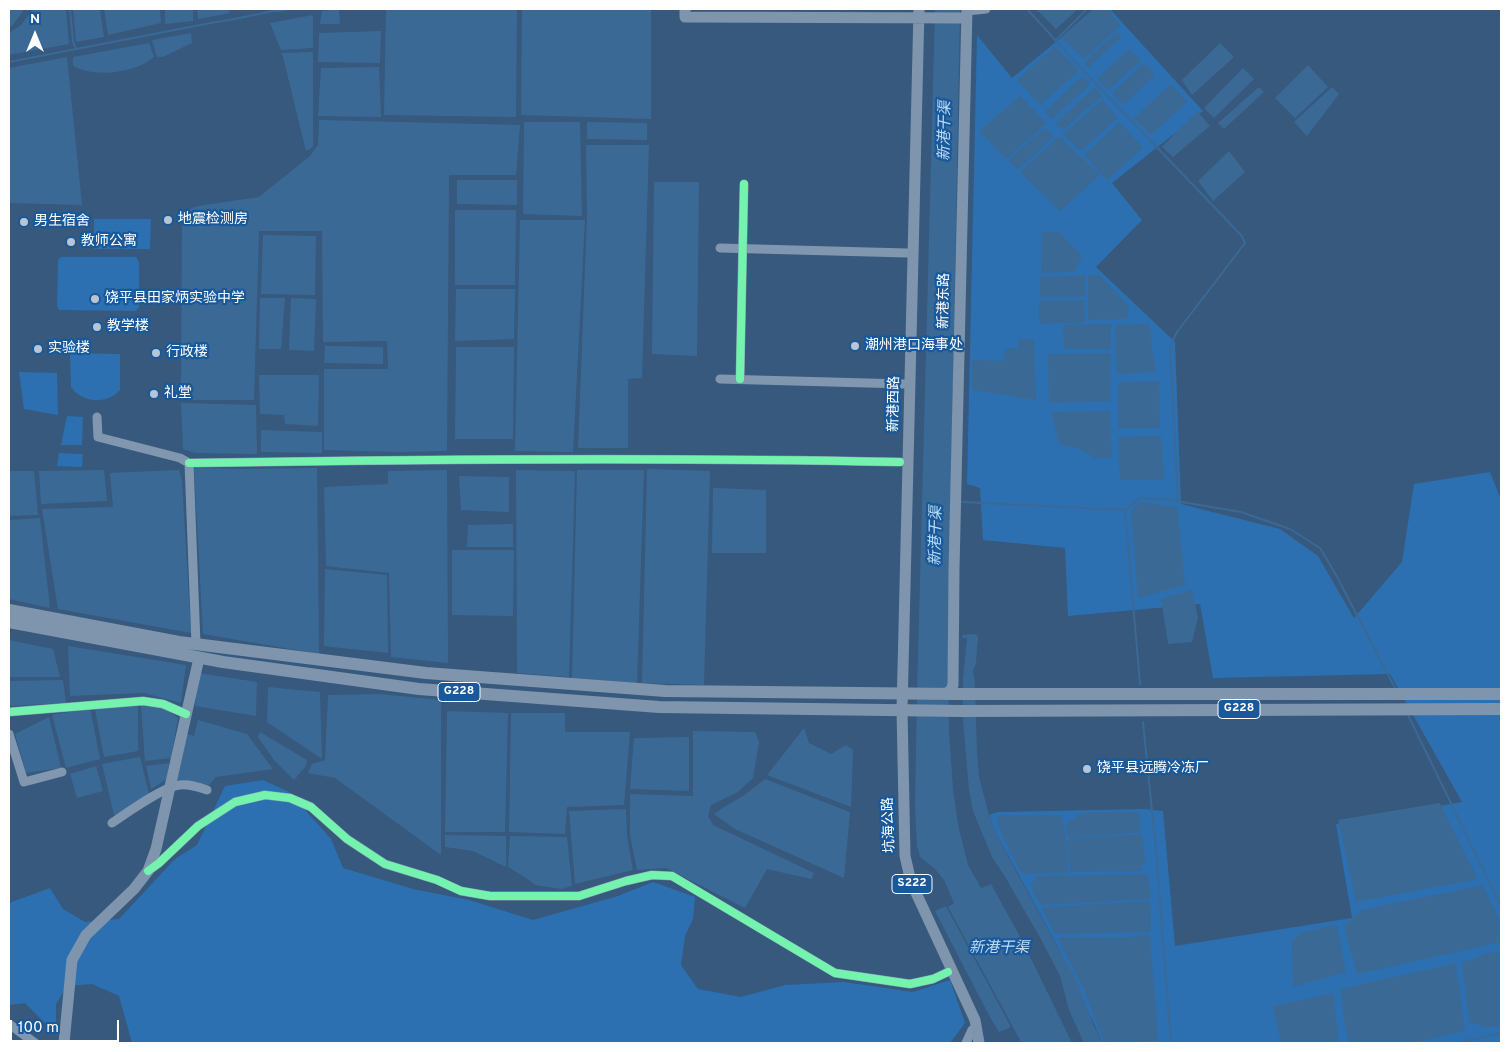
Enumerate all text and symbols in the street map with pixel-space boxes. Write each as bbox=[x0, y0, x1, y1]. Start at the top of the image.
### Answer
north arrow bbox=[10, 10, 60, 60]
text: N bbox=[30, 11, 40, 28]
water label: 新港干渠 bbox=[936, 101, 956, 161]
place label: 地震检测房 bbox=[178, 212, 248, 228]
place label: 男生宿舍 bbox=[34, 214, 90, 230]
marker: 地震检测房 bbox=[162, 214, 174, 226]
marker: 男生宿舍 bbox=[18, 216, 30, 228]
place label: 教师公寓 bbox=[81, 234, 137, 250]
marker: 教师公寓 bbox=[65, 236, 77, 248]
street label: 新港东路 bbox=[936, 273, 954, 329]
place label: 饶平县田家炳实验中学 bbox=[105, 291, 245, 307]
marker: 饶平县田家炳实验中学 bbox=[89, 293, 101, 305]
place label: 教学楼 bbox=[107, 319, 149, 335]
marker: 教学楼 bbox=[91, 321, 103, 333]
place label: 潮州港口海事处 bbox=[865, 338, 963, 354]
marker: 潮州港口海事处 bbox=[849, 340, 861, 352]
place label: 实验楼 bbox=[48, 341, 90, 357]
marker: 实验楼 bbox=[32, 343, 44, 355]
place label: 行政楼 bbox=[166, 345, 208, 361]
marker: 行政楼 bbox=[150, 347, 162, 359]
street label: 新港西路 bbox=[886, 376, 904, 432]
place label: 礼堂 bbox=[164, 386, 192, 402]
marker: 礼堂 bbox=[148, 388, 160, 400]
water label: 新港干渠 bbox=[927, 506, 947, 566]
road number: G228 bbox=[438, 682, 480, 702]
road number: G228 bbox=[1218, 700, 1260, 719]
place label: 饶平县远腾冷冻厂 bbox=[1097, 761, 1209, 777]
marker: 饶平县远腾冷冻厂 bbox=[1081, 763, 1093, 775]
street label: 坑海公路 bbox=[881, 797, 899, 853]
road number: S222 bbox=[892, 874, 932, 894]
water label: 新港干渠 bbox=[969, 940, 1029, 958]
scale bar bbox=[12, 1010, 121, 1042]
text: 100 m bbox=[18, 1019, 59, 1038]

